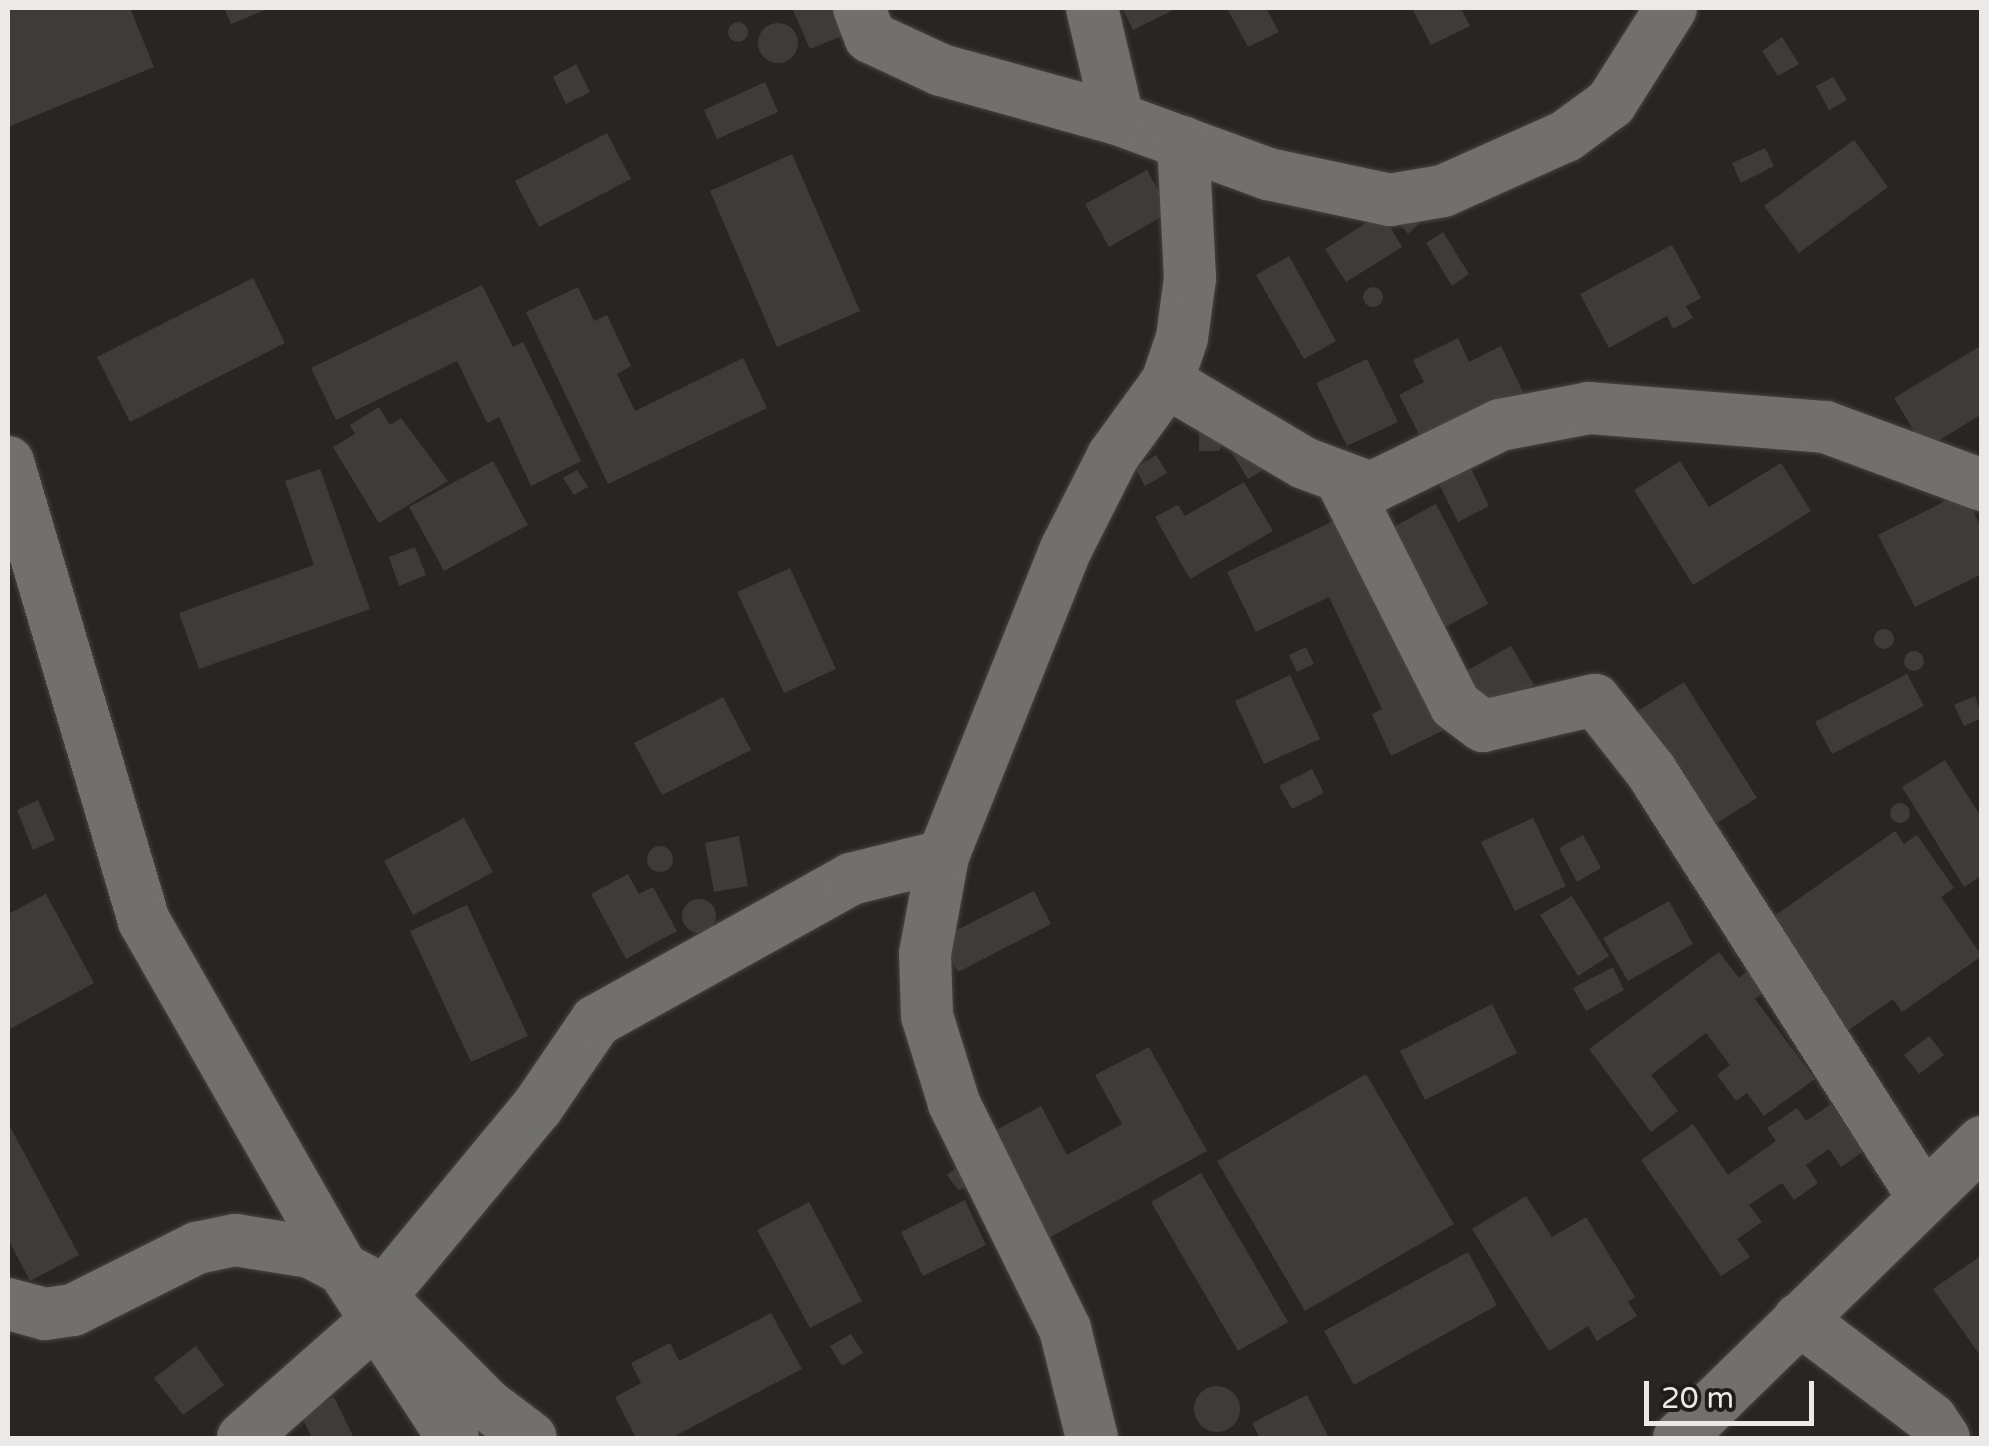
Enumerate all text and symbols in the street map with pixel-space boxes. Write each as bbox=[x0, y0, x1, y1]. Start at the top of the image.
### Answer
scale bar bbox=[1649, 1361, 1819, 1423]
text: 20 m bbox=[1661, 1380, 1734, 1417]

